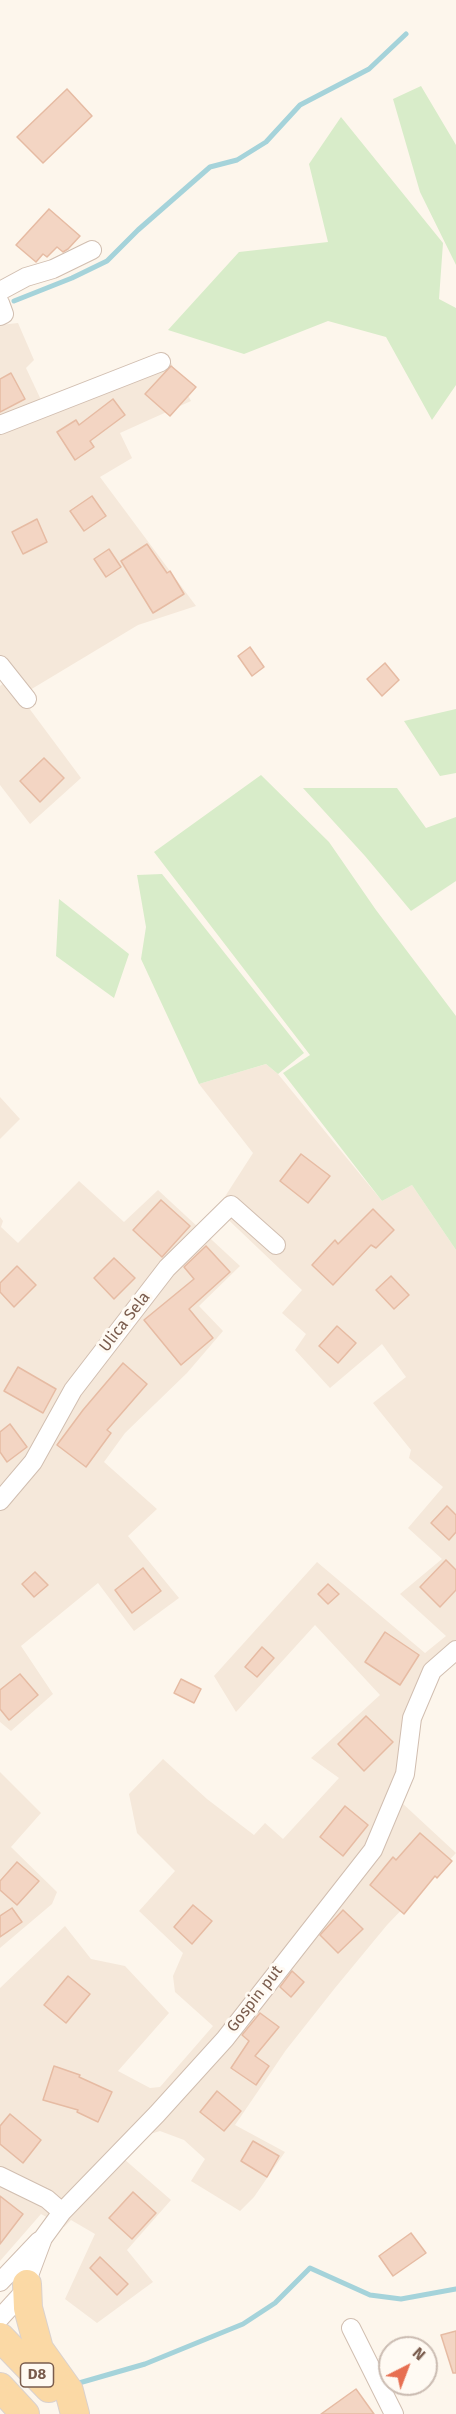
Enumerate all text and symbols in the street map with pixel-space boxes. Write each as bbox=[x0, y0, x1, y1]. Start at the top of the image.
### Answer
street label: Ulica Sela bbox=[96, 1288, 154, 1356]
street label: Gospin put bbox=[223, 1962, 287, 2036]
north arrow bbox=[378, 2336, 438, 2396]
text: N bbox=[409, 2343, 429, 2364]
road number: D8 bbox=[20, 2363, 54, 2387]

